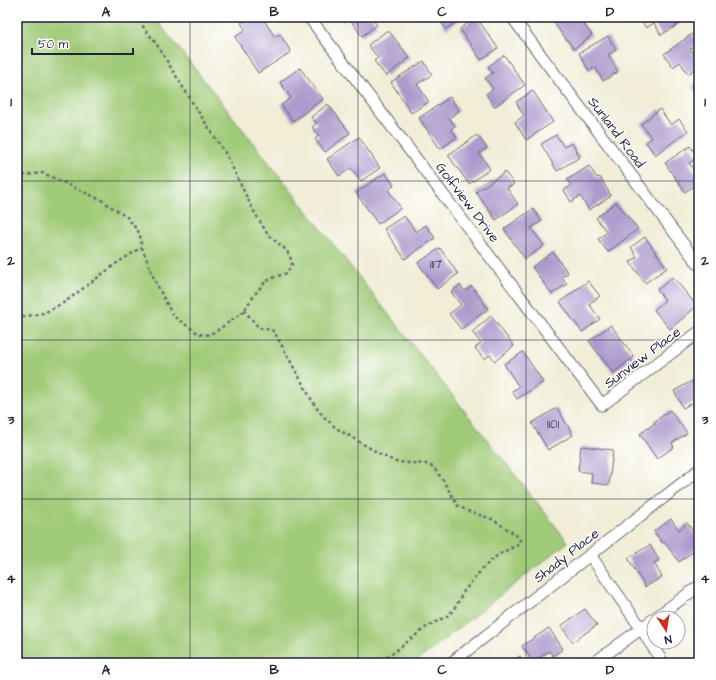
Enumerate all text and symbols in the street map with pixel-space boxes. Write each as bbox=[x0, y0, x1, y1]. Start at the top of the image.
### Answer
text: A bbox=[102, 3, 111, 21]
text: B bbox=[269, 3, 279, 21]
text: C bbox=[437, 3, 447, 21]
text: D bbox=[606, 3, 615, 21]
scale bar bbox=[32, 30, 133, 56]
text: 50 m bbox=[38, 36, 69, 53]
text: 1 bbox=[10, 93, 12, 111]
street label: Sunland Road bbox=[583, 93, 650, 172]
text: 1 bbox=[704, 93, 706, 111]
street label: Golfview Drive bbox=[430, 158, 504, 247]
text: 2 bbox=[6, 252, 15, 270]
text: 2 bbox=[700, 252, 709, 270]
house number: 1117 bbox=[430, 256, 443, 273]
street label: Sunview Place bbox=[600, 322, 686, 393]
text: 3 bbox=[7, 411, 15, 429]
text: 3 bbox=[701, 411, 709, 429]
house number: 1101 bbox=[547, 416, 560, 433]
street label: Shady Place bbox=[530, 524, 604, 588]
text: 4 bbox=[7, 570, 16, 588]
text: 4 bbox=[701, 570, 710, 588]
north arrow bbox=[646, 610, 686, 650]
text: N bbox=[663, 631, 673, 647]
text: A bbox=[102, 661, 111, 679]
text: B bbox=[269, 661, 279, 679]
text: C bbox=[437, 661, 447, 679]
text: D bbox=[606, 661, 615, 679]

